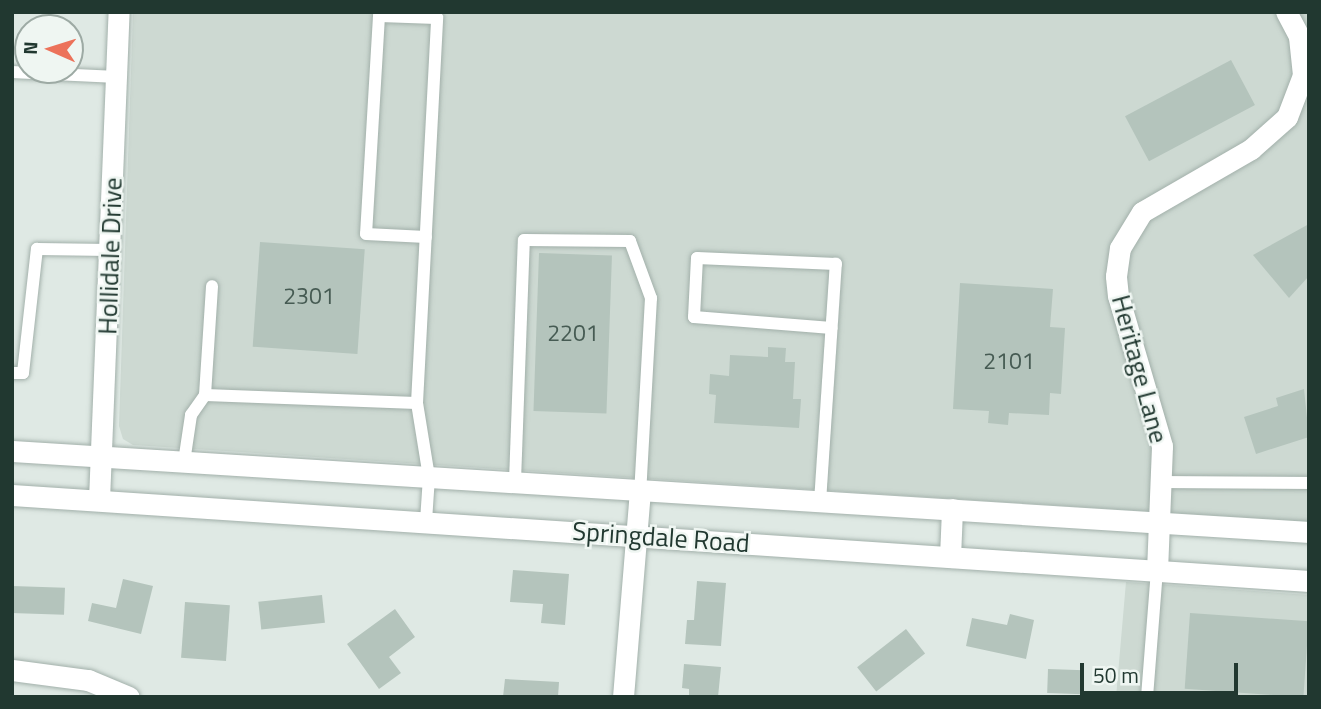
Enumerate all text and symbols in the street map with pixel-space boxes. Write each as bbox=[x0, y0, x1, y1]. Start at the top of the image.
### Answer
north arrow bbox=[14, 14, 84, 84]
text: N bbox=[15, 41, 44, 55]
street label: Hollidale Drive bbox=[92, 177, 128, 335]
house number: 2301 bbox=[283, 282, 335, 310]
street label: Heritage Lane bbox=[1105, 291, 1175, 447]
house number: 2201 bbox=[547, 319, 599, 347]
house number: 2101 bbox=[983, 347, 1035, 375]
street label: Springdale Road bbox=[571, 515, 751, 559]
scale bar bbox=[1083, 650, 1240, 694]
text: 50 m bbox=[1093, 659, 1139, 691]

